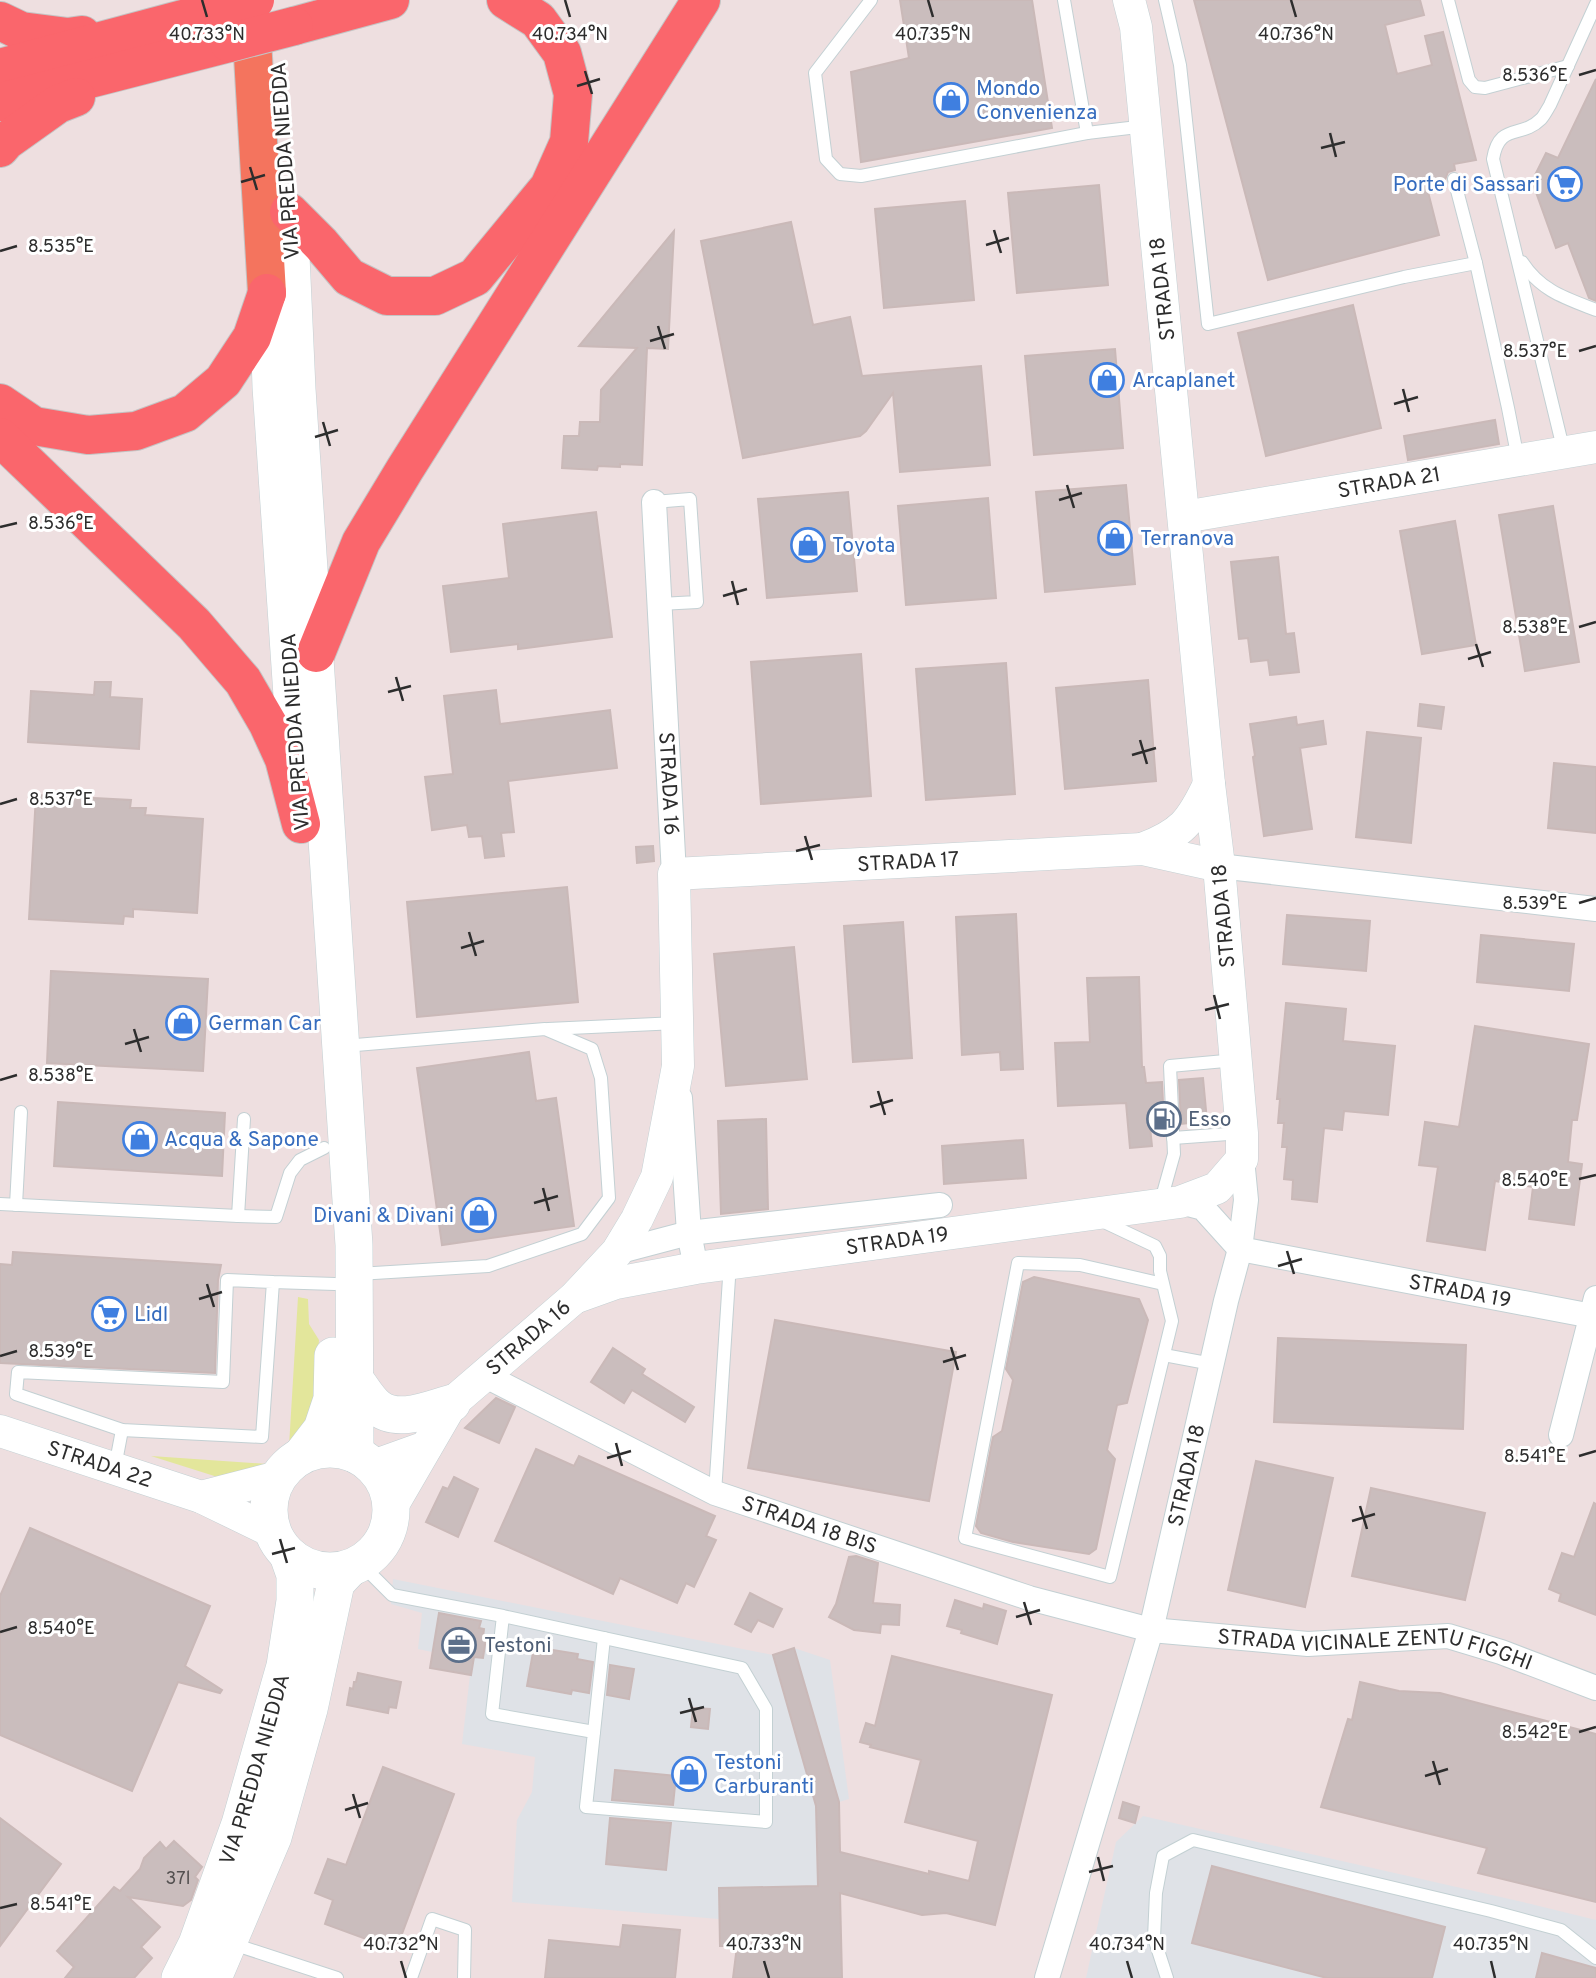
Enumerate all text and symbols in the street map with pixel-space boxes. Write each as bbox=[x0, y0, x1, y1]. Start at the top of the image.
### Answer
text: 40.733°N bbox=[169, 24, 245, 47]
text: 40.734°N bbox=[532, 24, 608, 47]
text: 40.735°N bbox=[895, 24, 971, 47]
text: 40.736°N bbox=[1258, 24, 1334, 47]
street label: VIA PREDDA NIEDDA bbox=[266, 61, 307, 261]
text: 8.536°E bbox=[1502, 65, 1568, 88]
place label: Mondo Convenienza bbox=[976, 76, 1097, 127]
shop icon: Mondo Convenienza bbox=[932, 81, 970, 119]
supermarket icon: Porte di Sassari bbox=[1546, 165, 1584, 203]
place label: Porte di Sassari bbox=[1393, 172, 1540, 199]
text: 8.535°E bbox=[28, 236, 94, 259]
street label: STRADA 18 bbox=[1145, 236, 1182, 342]
text: 8.537°E bbox=[1503, 341, 1567, 364]
shop icon: Arcaplanet bbox=[1088, 361, 1126, 399]
place label: Arcaplanet bbox=[1132, 368, 1235, 395]
street label: STRADA 21 bbox=[1336, 462, 1443, 506]
text: 8.536°E bbox=[28, 513, 94, 536]
shop icon: Terranova bbox=[1096, 519, 1134, 557]
shop icon: Toyota bbox=[789, 526, 827, 564]
place label: Terranova bbox=[1140, 526, 1234, 553]
place label: Toyota bbox=[832, 533, 895, 560]
text: 8.538°E bbox=[1502, 617, 1568, 640]
street label: VIA PREDDA NIEDDA bbox=[276, 632, 317, 832]
street label: STRADA 16 bbox=[651, 731, 684, 836]
text: 8.537°E bbox=[29, 789, 93, 812]
street label: STRADA 17 bbox=[857, 847, 960, 879]
street label: STRADA 18 bbox=[1207, 863, 1242, 969]
text: 8.539°E bbox=[1502, 893, 1568, 916]
shop icon: German Car bbox=[164, 1004, 202, 1042]
place label: German Car bbox=[208, 1011, 321, 1038]
text: 8.538°E bbox=[28, 1065, 94, 1088]
fuel station icon: Esso bbox=[1145, 1100, 1183, 1138]
place label: Esso bbox=[1188, 1107, 1231, 1134]
shop icon: Acqua & Sapone bbox=[121, 1120, 159, 1158]
place label: Acqua & Sapone bbox=[164, 1127, 319, 1154]
text: 8.540°E bbox=[1501, 1170, 1569, 1193]
shop icon: Divani & Divani bbox=[460, 1196, 498, 1234]
place label: Divani & Divani bbox=[313, 1203, 454, 1230]
street label: STRADA 19 bbox=[844, 1222, 951, 1262]
street label: STRADA 19 bbox=[1406, 1269, 1513, 1315]
street label: STRADA 16 bbox=[481, 1294, 577, 1383]
supermarket icon: Lidl bbox=[90, 1295, 128, 1333]
place label: Lidl bbox=[134, 1302, 168, 1329]
text: 8.539°E bbox=[28, 1341, 94, 1364]
street label: STRADA 18 bbox=[1163, 1422, 1212, 1529]
street label: STRADA 22 bbox=[43, 1435, 155, 1495]
text: 8.541°E bbox=[1504, 1446, 1566, 1469]
street label: STRADA 18 BIS bbox=[738, 1491, 880, 1561]
text: 8.540°E bbox=[27, 1618, 95, 1641]
street label: STRADA VICINALE ZENTU FIGGHI bbox=[1216, 1624, 1536, 1678]
office icon: Testoni bbox=[440, 1626, 478, 1664]
place label: Testoni bbox=[484, 1633, 552, 1660]
street label: VIA PREDDA NIEDDA bbox=[214, 1671, 297, 1869]
text: 8.542°E bbox=[1502, 1722, 1568, 1745]
place label: Testoni Carburanti bbox=[714, 1750, 814, 1801]
shop icon: Testoni Carburanti bbox=[670, 1755, 708, 1793]
house number: 37l bbox=[166, 1868, 190, 1891]
text: 8.541°E bbox=[30, 1894, 92, 1917]
text: 40.732°N bbox=[363, 1934, 439, 1957]
text: 40.733°N bbox=[726, 1934, 802, 1957]
text: 40.734°N bbox=[1089, 1934, 1165, 1957]
text: 40.735°N bbox=[1453, 1934, 1529, 1957]

